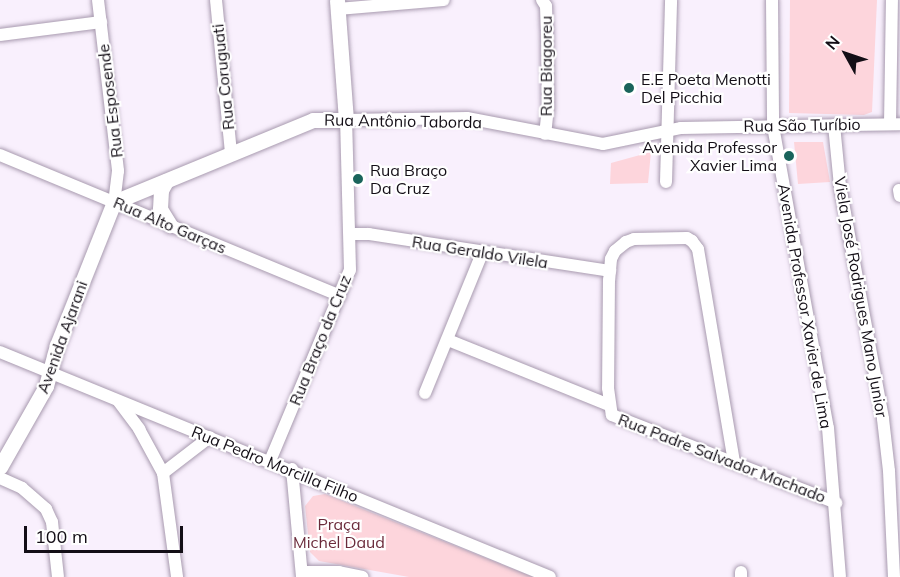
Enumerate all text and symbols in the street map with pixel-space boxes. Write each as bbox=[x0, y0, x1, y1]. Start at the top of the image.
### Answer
street label: Rua Biagoreu bbox=[536, 16, 556, 116]
street label: Rua Coruguati bbox=[208, 23, 238, 131]
north arrow bbox=[816, 24, 876, 84]
text: N bbox=[821, 31, 844, 53]
street label: Rua Esposende bbox=[94, 43, 126, 159]
place label: E.E Poeta Menotti Del Picchia bbox=[641, 69, 771, 107]
marker: E.E Poeta Menotti Del Picchia bbox=[622, 81, 636, 95]
street label: Rua Antônio Taborda bbox=[324, 110, 482, 132]
street label: Rua São Turíbio bbox=[743, 114, 861, 136]
place label: Avenida Professor Xavier Lima bbox=[642, 137, 777, 175]
marker: Avenida Professor Xavier Lima bbox=[782, 149, 796, 163]
place label: Rua Braço Da Cruz bbox=[370, 160, 447, 198]
marker: Rua Braço Da Cruz bbox=[351, 172, 365, 186]
street label: Viela José Rodrigues Mano Junior bbox=[830, 175, 892, 419]
street label: Avenida Professor Xavier de Lima bbox=[774, 182, 836, 430]
street label: Rua Alto Garças bbox=[111, 193, 229, 257]
street label: Rua Geraldo Vilela bbox=[411, 232, 549, 272]
street label: Rua Braço da Cruz bbox=[285, 272, 355, 408]
street label: Avenida Ajarani bbox=[33, 278, 91, 396]
street label: Rua Padre Salvador Machado bbox=[615, 409, 829, 507]
street label: Rua Pedro Morcilla Filho bbox=[189, 422, 361, 506]
scale bar bbox=[27, 514, 186, 552]
park label: Praça Michel Daud bbox=[293, 514, 385, 552]
text: 100 m bbox=[35, 525, 88, 548]

